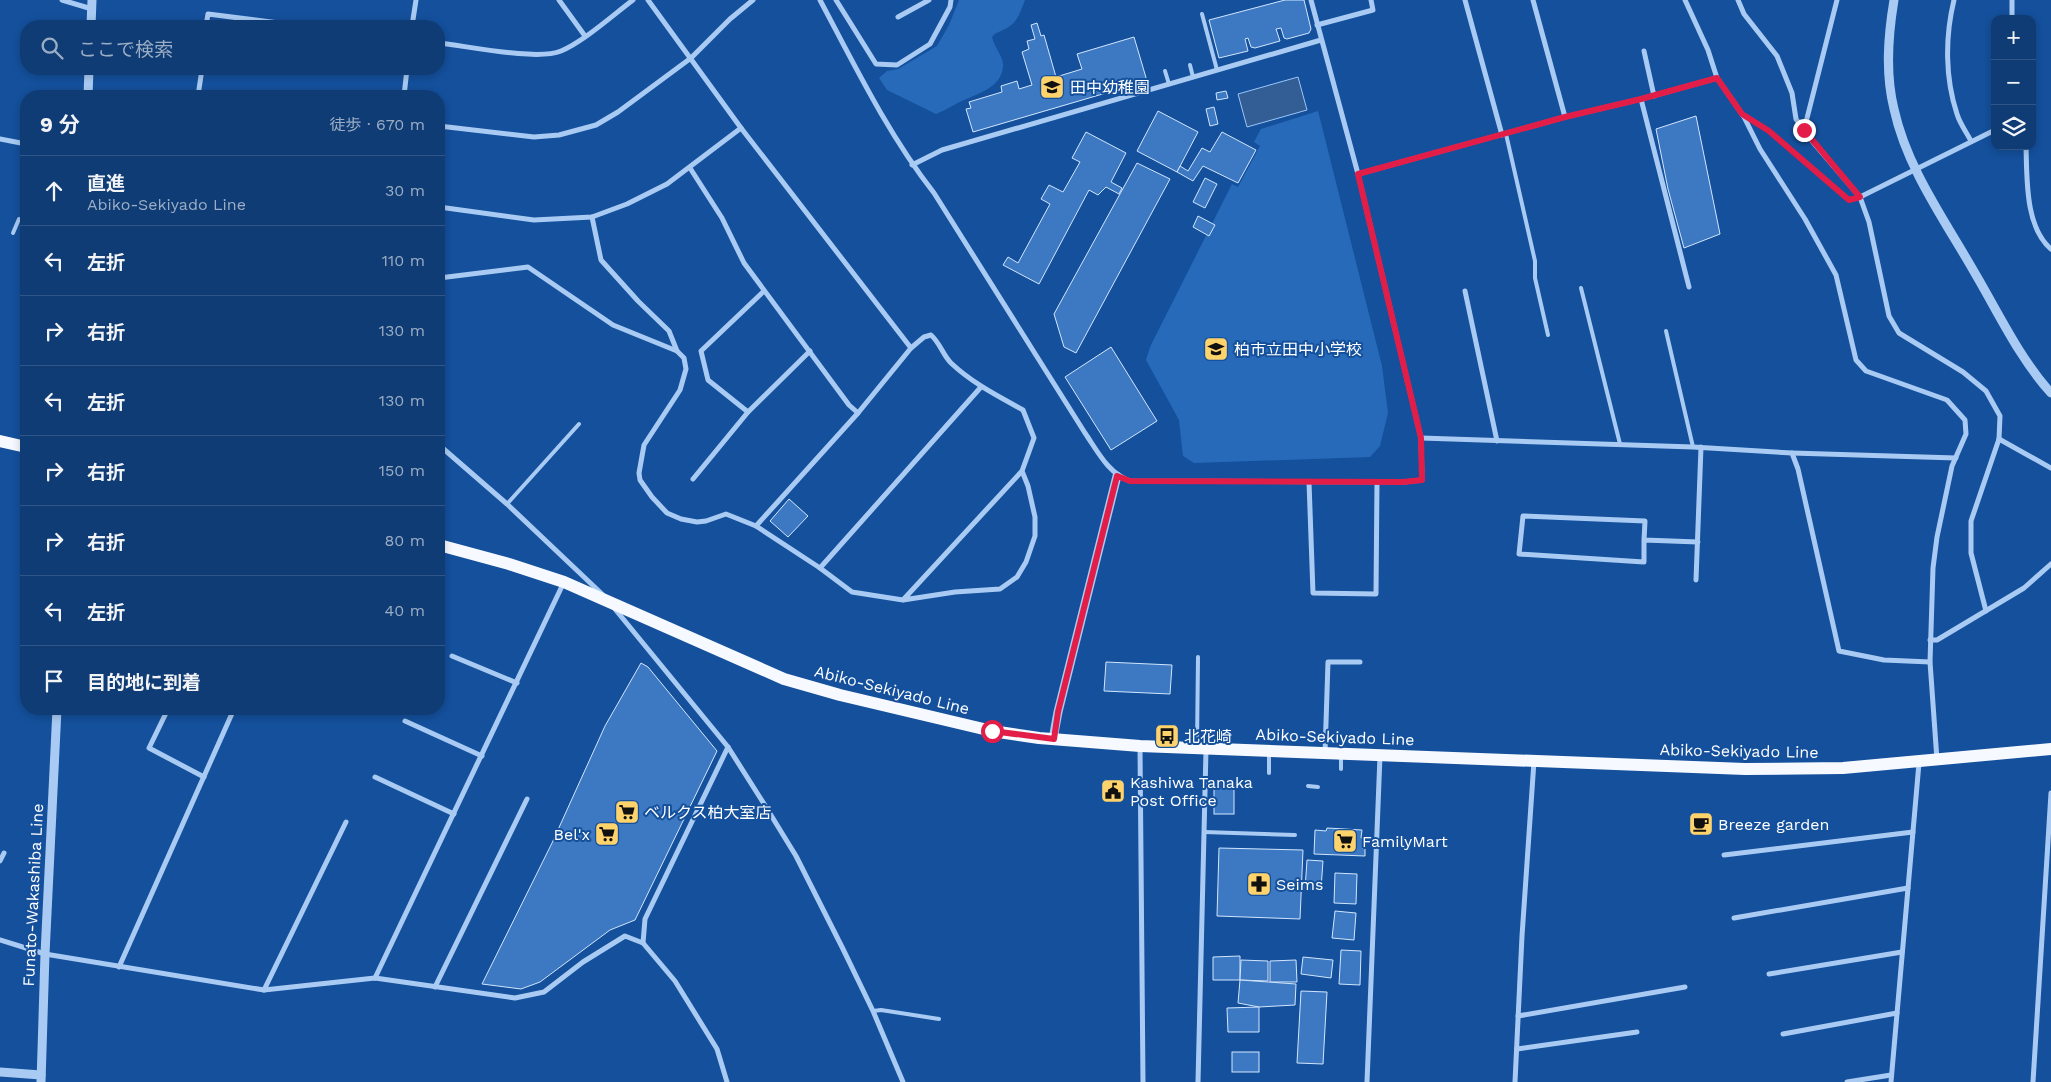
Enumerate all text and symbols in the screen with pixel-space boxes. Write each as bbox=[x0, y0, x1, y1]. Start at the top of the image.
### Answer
map controls bbox=[1991, 15, 2036, 150]
button: + bbox=[1991, 15, 2036, 60]
search box bbox=[20, 20, 445, 75]
icon: search bbox=[38, 34, 66, 62]
text: ここで検索 bbox=[78, 38, 173, 61]
button: − bbox=[1991, 60, 2036, 105]
school or university icon: 田中幼稚園 bbox=[1039, 74, 1065, 100]
place label: 田中幼稚園 bbox=[1070, 78, 1150, 97]
button: layers bbox=[1991, 105, 2036, 150]
text: 9 分 bbox=[40, 112, 80, 137]
text: 徒歩 · 670 m bbox=[330, 115, 425, 134]
route end bbox=[1793, 119, 1816, 142]
text: 直進 bbox=[87, 172, 125, 195]
icon: ahead bbox=[40, 177, 68, 205]
text: 30 m bbox=[385, 181, 425, 200]
text: Abiko-Sekiyado Line bbox=[87, 195, 246, 214]
icon: left bbox=[40, 247, 68, 275]
text: 左折 bbox=[87, 251, 125, 274]
text: 110 m bbox=[382, 251, 425, 270]
icon: right bbox=[40, 317, 68, 345]
text: 右折 bbox=[87, 321, 125, 344]
text: 130 m bbox=[379, 321, 425, 340]
school or university icon: 柏市立田中小学校 bbox=[1203, 336, 1229, 362]
place label: 柏市立田中小学校 bbox=[1234, 340, 1362, 359]
icon: left bbox=[40, 387, 68, 415]
text: 左折 bbox=[87, 391, 125, 414]
text: 130 m bbox=[379, 391, 425, 410]
icon: right bbox=[40, 457, 68, 485]
text: 右折 bbox=[87, 461, 125, 484]
text: 150 m bbox=[379, 461, 425, 480]
icon: right bbox=[40, 527, 68, 555]
text: 右折 bbox=[87, 531, 125, 554]
text: 80 m bbox=[384, 531, 425, 550]
icon: left bbox=[40, 597, 68, 625]
text: 左折 bbox=[87, 601, 125, 624]
text: 40 m bbox=[385, 601, 425, 620]
street label: Abiko-Sekiyado Line bbox=[813, 662, 971, 718]
icon: arrive bbox=[40, 667, 68, 695]
text: 目的地に到着 bbox=[87, 671, 201, 694]
route start bbox=[981, 720, 1004, 743]
bus stop icon: 北花崎 bbox=[1154, 723, 1180, 749]
street label: Abiko-Sekiyado Line bbox=[1255, 725, 1415, 749]
place label: 北花崎 bbox=[1184, 727, 1232, 746]
street label: Abiko-Sekiyado Line bbox=[1659, 740, 1819, 762]
place label: Kashiwa Tanaka Post Office bbox=[1130, 773, 1253, 810]
public building icon: Kashiwa Tanaka Post Office bbox=[1100, 778, 1126, 804]
supermarket icon: ベルクス柏大室店 bbox=[614, 799, 640, 825]
street label: Funato-Wakashiba Line bbox=[19, 803, 47, 987]
place label: ベルクス柏大室店 bbox=[644, 803, 772, 822]
cafe icon: Breeze garden bbox=[1688, 811, 1714, 837]
place label: Breeze garden bbox=[1718, 815, 1829, 834]
supermarket icon: Bel'x bbox=[594, 821, 620, 847]
place label: Bel'x bbox=[554, 825, 590, 844]
supermarket icon: FamilyMart bbox=[1332, 828, 1358, 854]
place label: FamilyMart bbox=[1362, 832, 1448, 851]
pharmacy icon: Seims bbox=[1246, 871, 1272, 897]
place label: Seims bbox=[1276, 875, 1323, 894]

